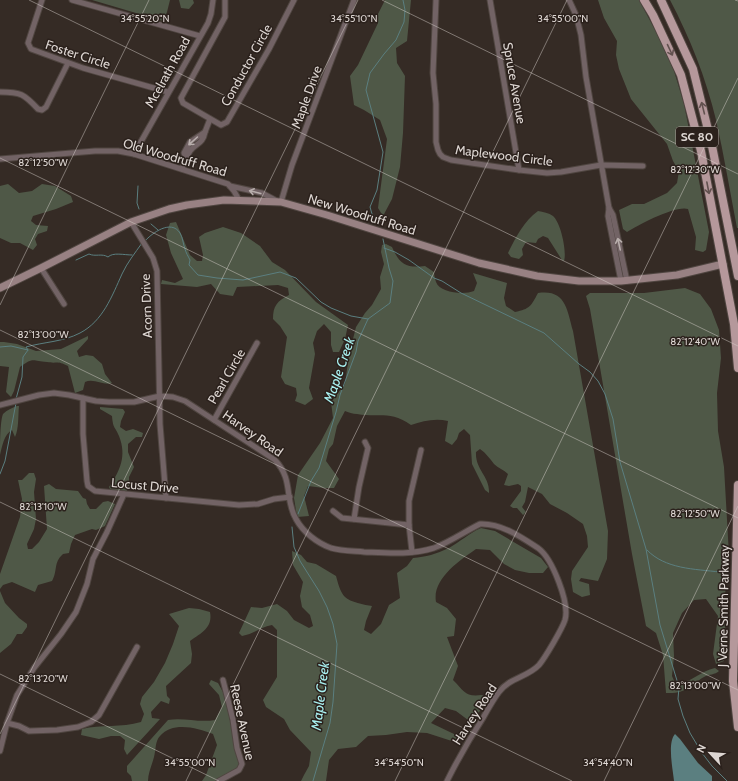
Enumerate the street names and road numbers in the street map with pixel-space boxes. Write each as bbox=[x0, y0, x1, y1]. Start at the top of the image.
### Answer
street label: Conductor Circle bbox=[217, 21, 275, 109]
street label: Mcelrath Road bbox=[141, 34, 193, 110]
street label: Foster Circle bbox=[43, 36, 113, 72]
street label: Spruce Avenue bbox=[500, 41, 530, 125]
street label: Maple Drive bbox=[287, 63, 325, 131]
road number: SC 80 bbox=[676, 127, 718, 147]
street label: Old Woodruff Road bbox=[121, 135, 229, 179]
street label: Maplewood Circle bbox=[454, 141, 554, 169]
street label: New Woodruff Road bbox=[306, 190, 418, 238]
street label: Acorn Drive bbox=[137, 273, 155, 338]
street label: Pearl Circle bbox=[204, 345, 248, 406]
street label: Harvey Road bbox=[220, 406, 286, 460]
street label: Locust Drive bbox=[110, 474, 180, 496]
street label: J Verne Smith Parkway bbox=[714, 544, 732, 668]
street label: Harvey Road bbox=[448, 680, 500, 748]
street label: Reese Avenue bbox=[227, 683, 259, 762]

